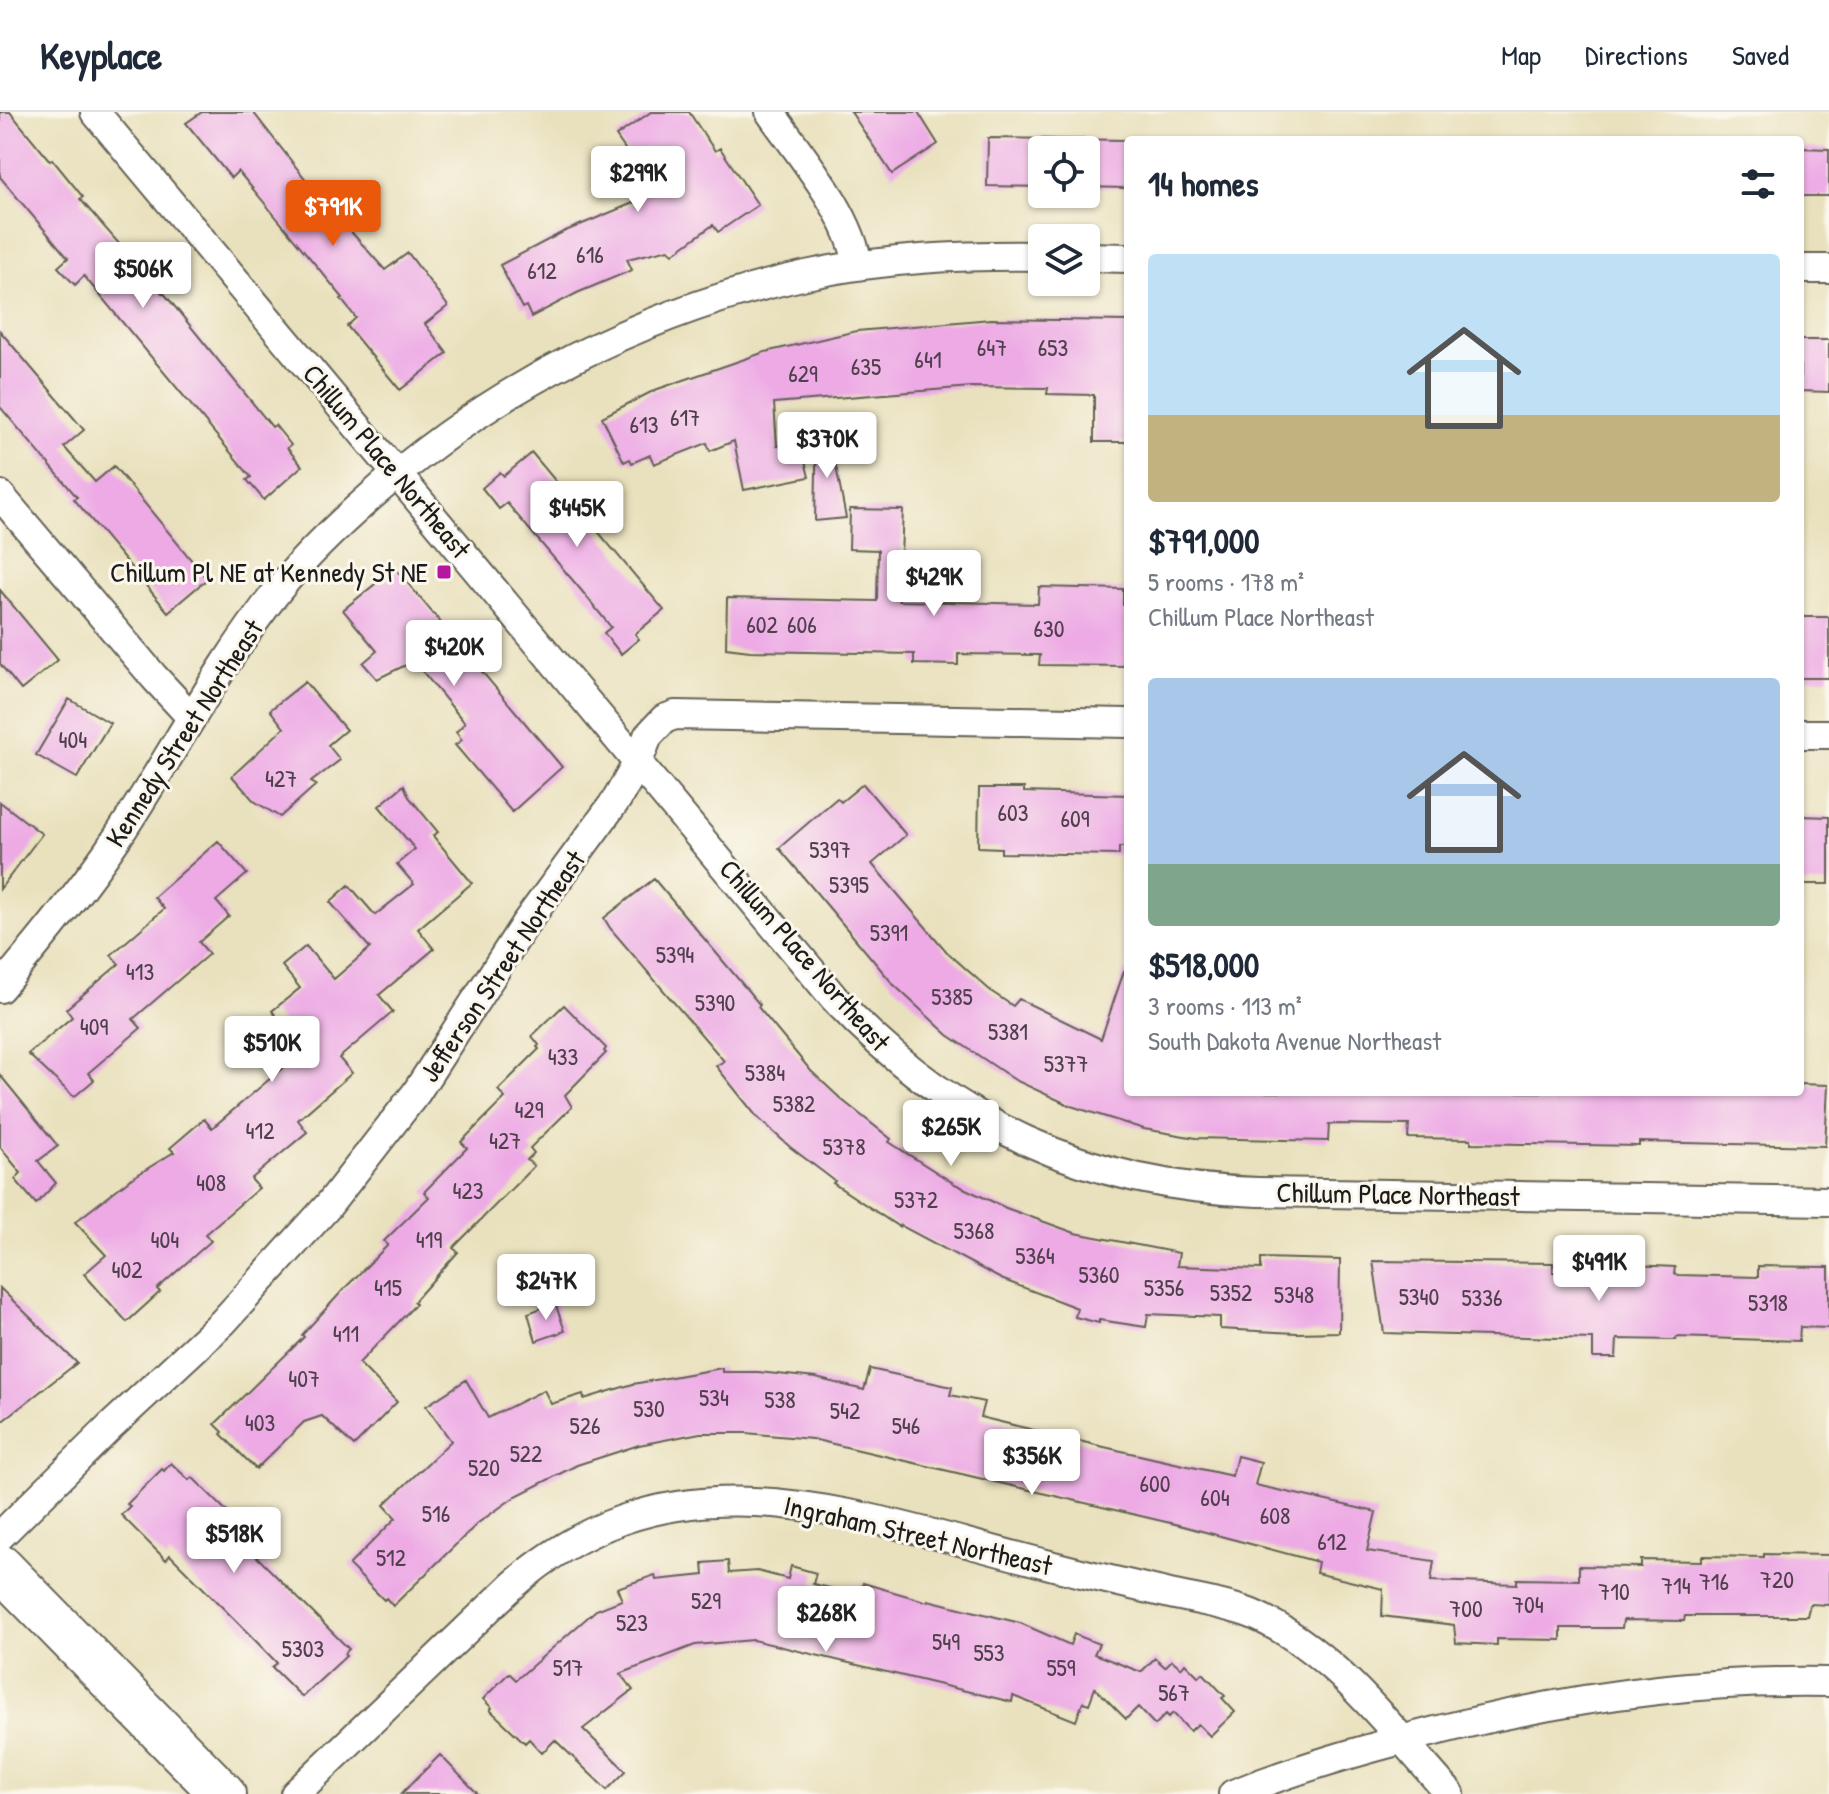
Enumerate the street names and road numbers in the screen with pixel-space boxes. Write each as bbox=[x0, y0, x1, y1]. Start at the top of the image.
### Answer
street label: Chillum Place Northeast bbox=[294, 356, 480, 567]
street label: Kennedy Street Northeast bbox=[96, 612, 272, 854]
street label: Jefferson Street Northeast bbox=[410, 842, 594, 1089]
street label: Chillum Place Northeast bbox=[711, 851, 899, 1060]
street label: Chillum Place Northeast bbox=[1276, 1173, 1520, 1215]
street label: Ingraham Street Northeast bbox=[780, 1486, 1056, 1584]

